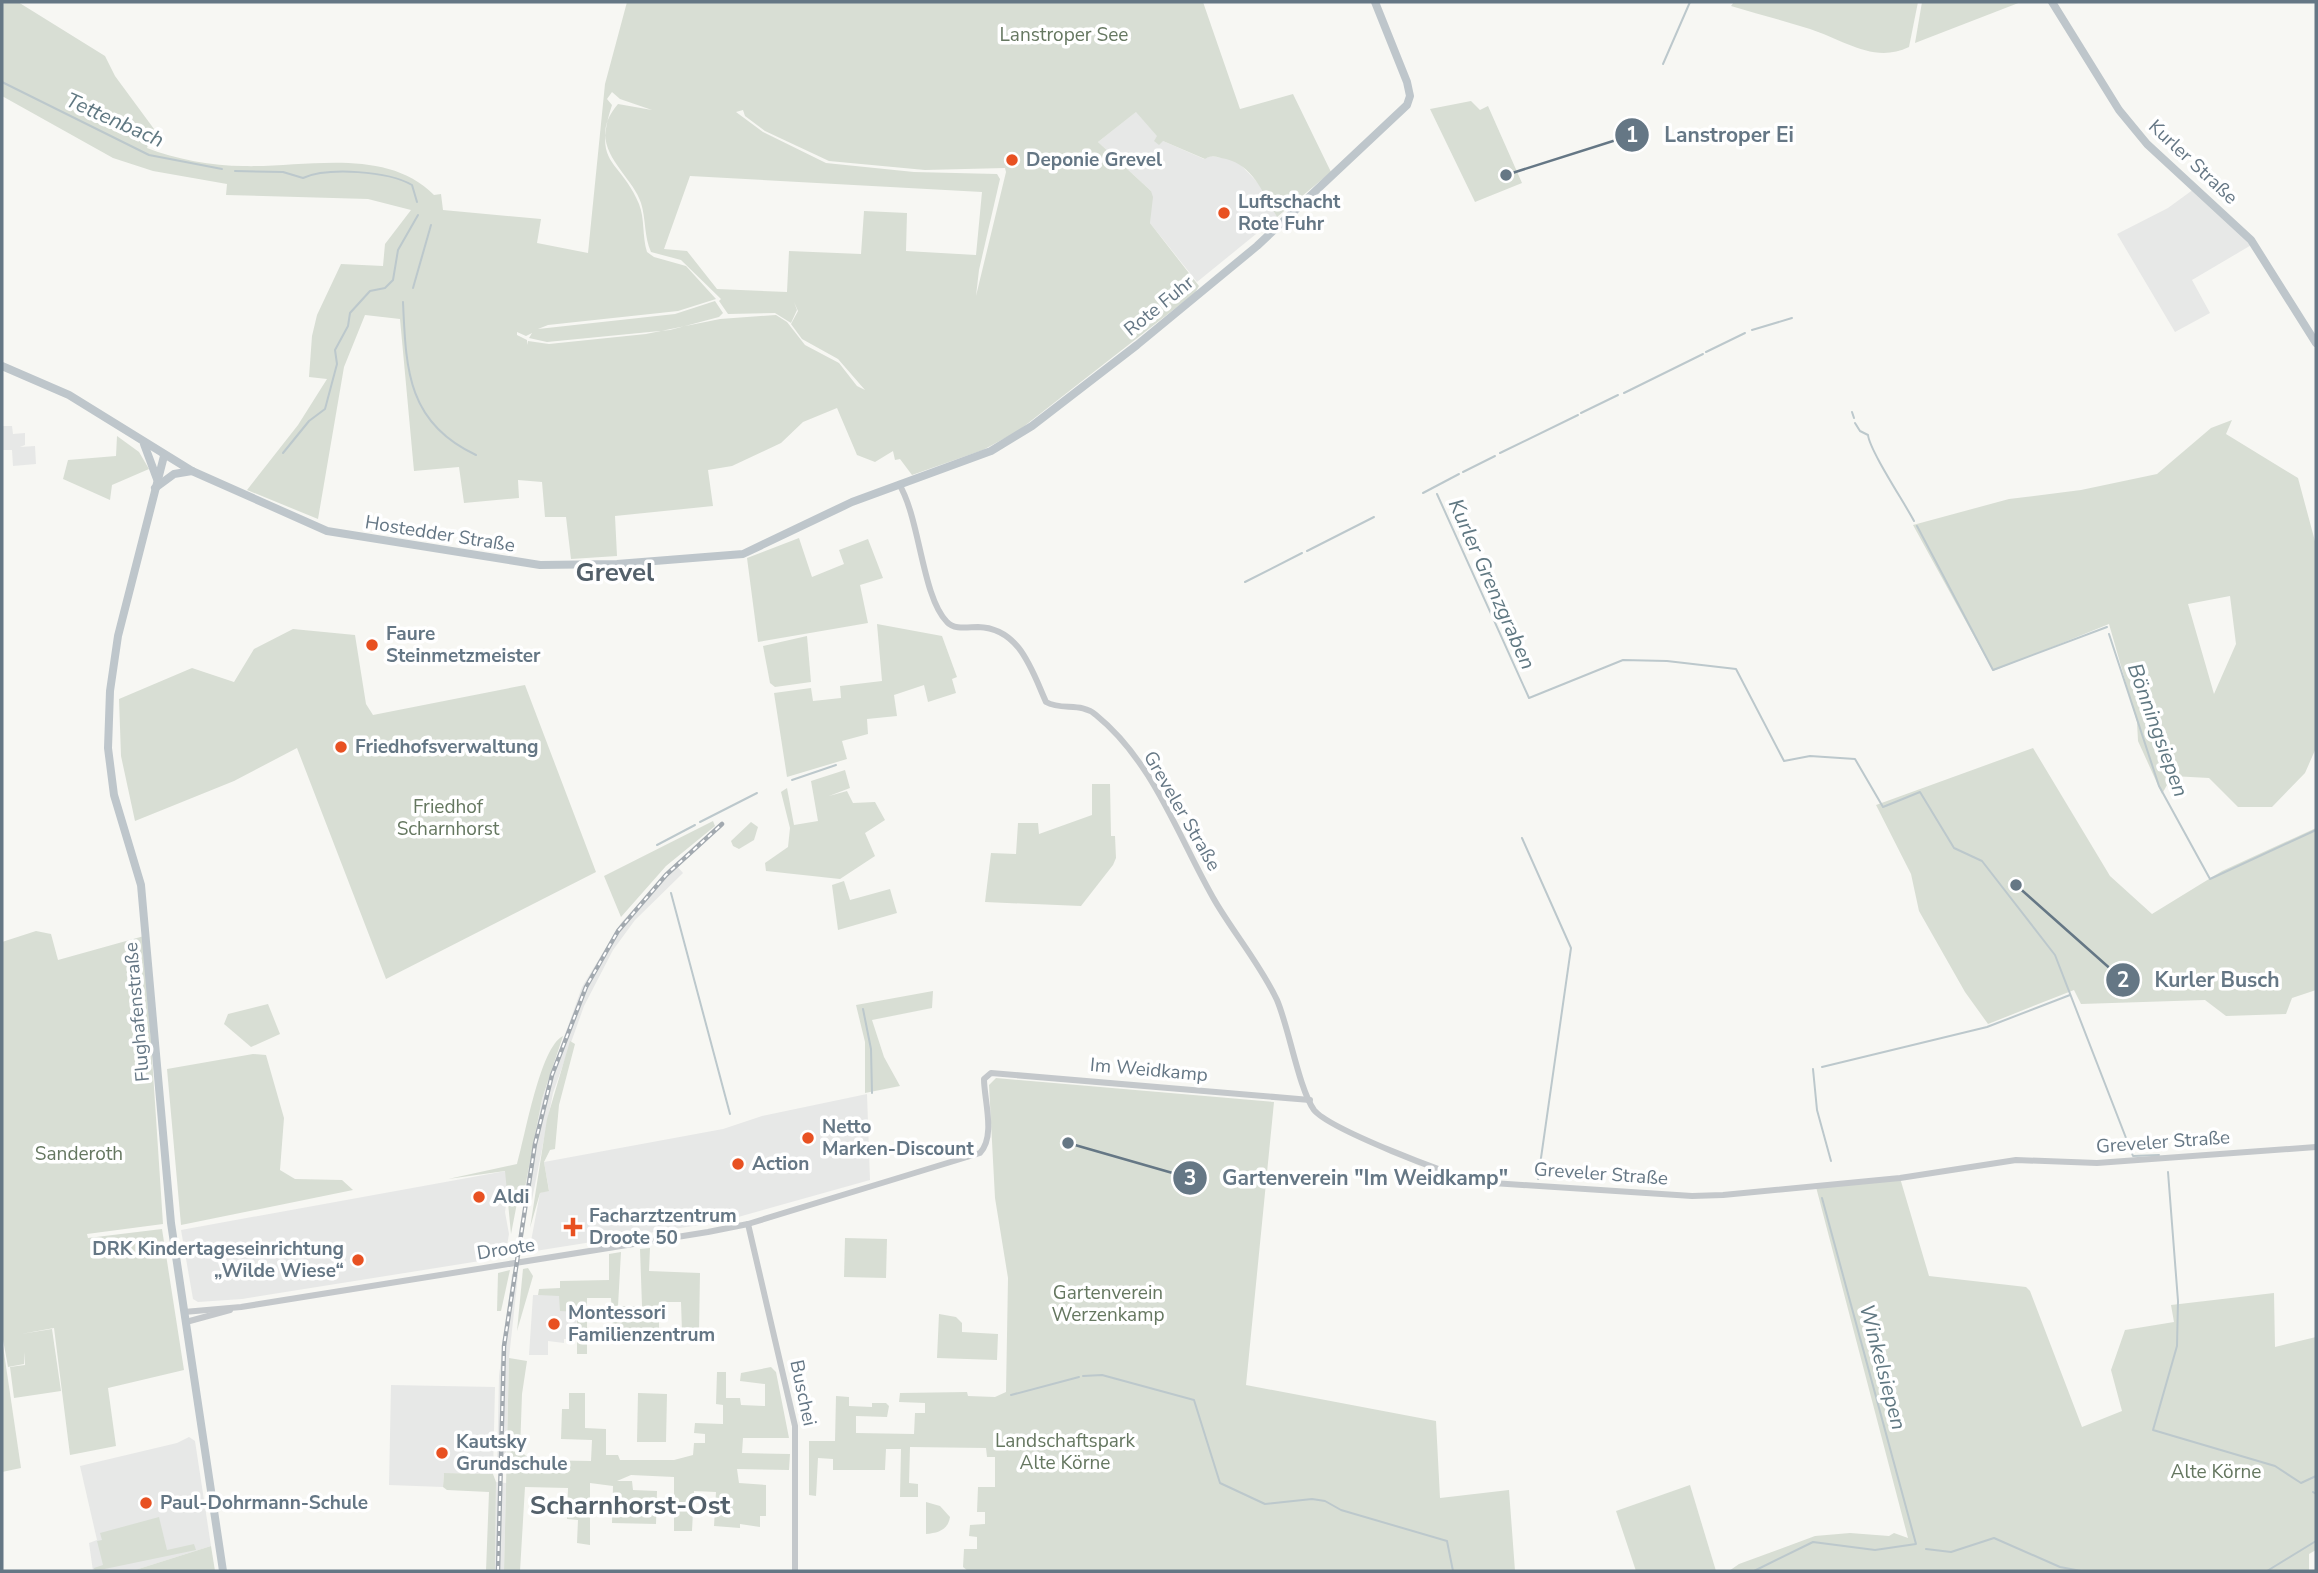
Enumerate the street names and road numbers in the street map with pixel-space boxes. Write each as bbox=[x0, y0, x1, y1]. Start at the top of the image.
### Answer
street label: Kurler Straße bbox=[2143, 114, 2243, 210]
street label: Rote Fuhr bbox=[1119, 270, 1200, 342]
street label: Hostedder Straße bbox=[363, 509, 517, 559]
street label: Greveler Straße bbox=[1137, 746, 1227, 876]
street label: Flughafenstraße bbox=[118, 941, 156, 1083]
street label: Im Weidkamp bbox=[1089, 1052, 1209, 1088]
street label: Greveler Straße bbox=[2095, 1124, 2231, 1160]
street label: Greveler Straße bbox=[1533, 1156, 1669, 1192]
street label: Droote bbox=[475, 1232, 537, 1266]
street label: Buschei bbox=[783, 1358, 823, 1428]

